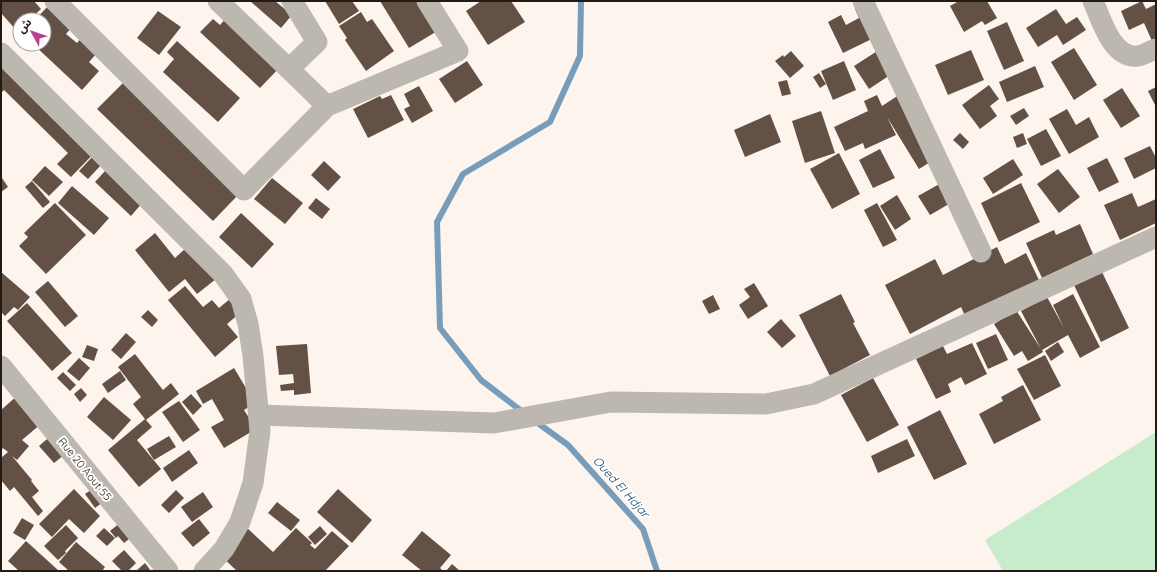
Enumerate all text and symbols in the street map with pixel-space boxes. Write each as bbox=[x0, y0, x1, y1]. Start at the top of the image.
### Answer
north arrow bbox=[12, 12, 52, 52]
text: ش bbox=[14, 15, 35, 36]
street label: Rue 20 Aout 55 bbox=[55, 435, 115, 503]
water label: Oued El Hdjar bbox=[590, 453, 654, 521]

